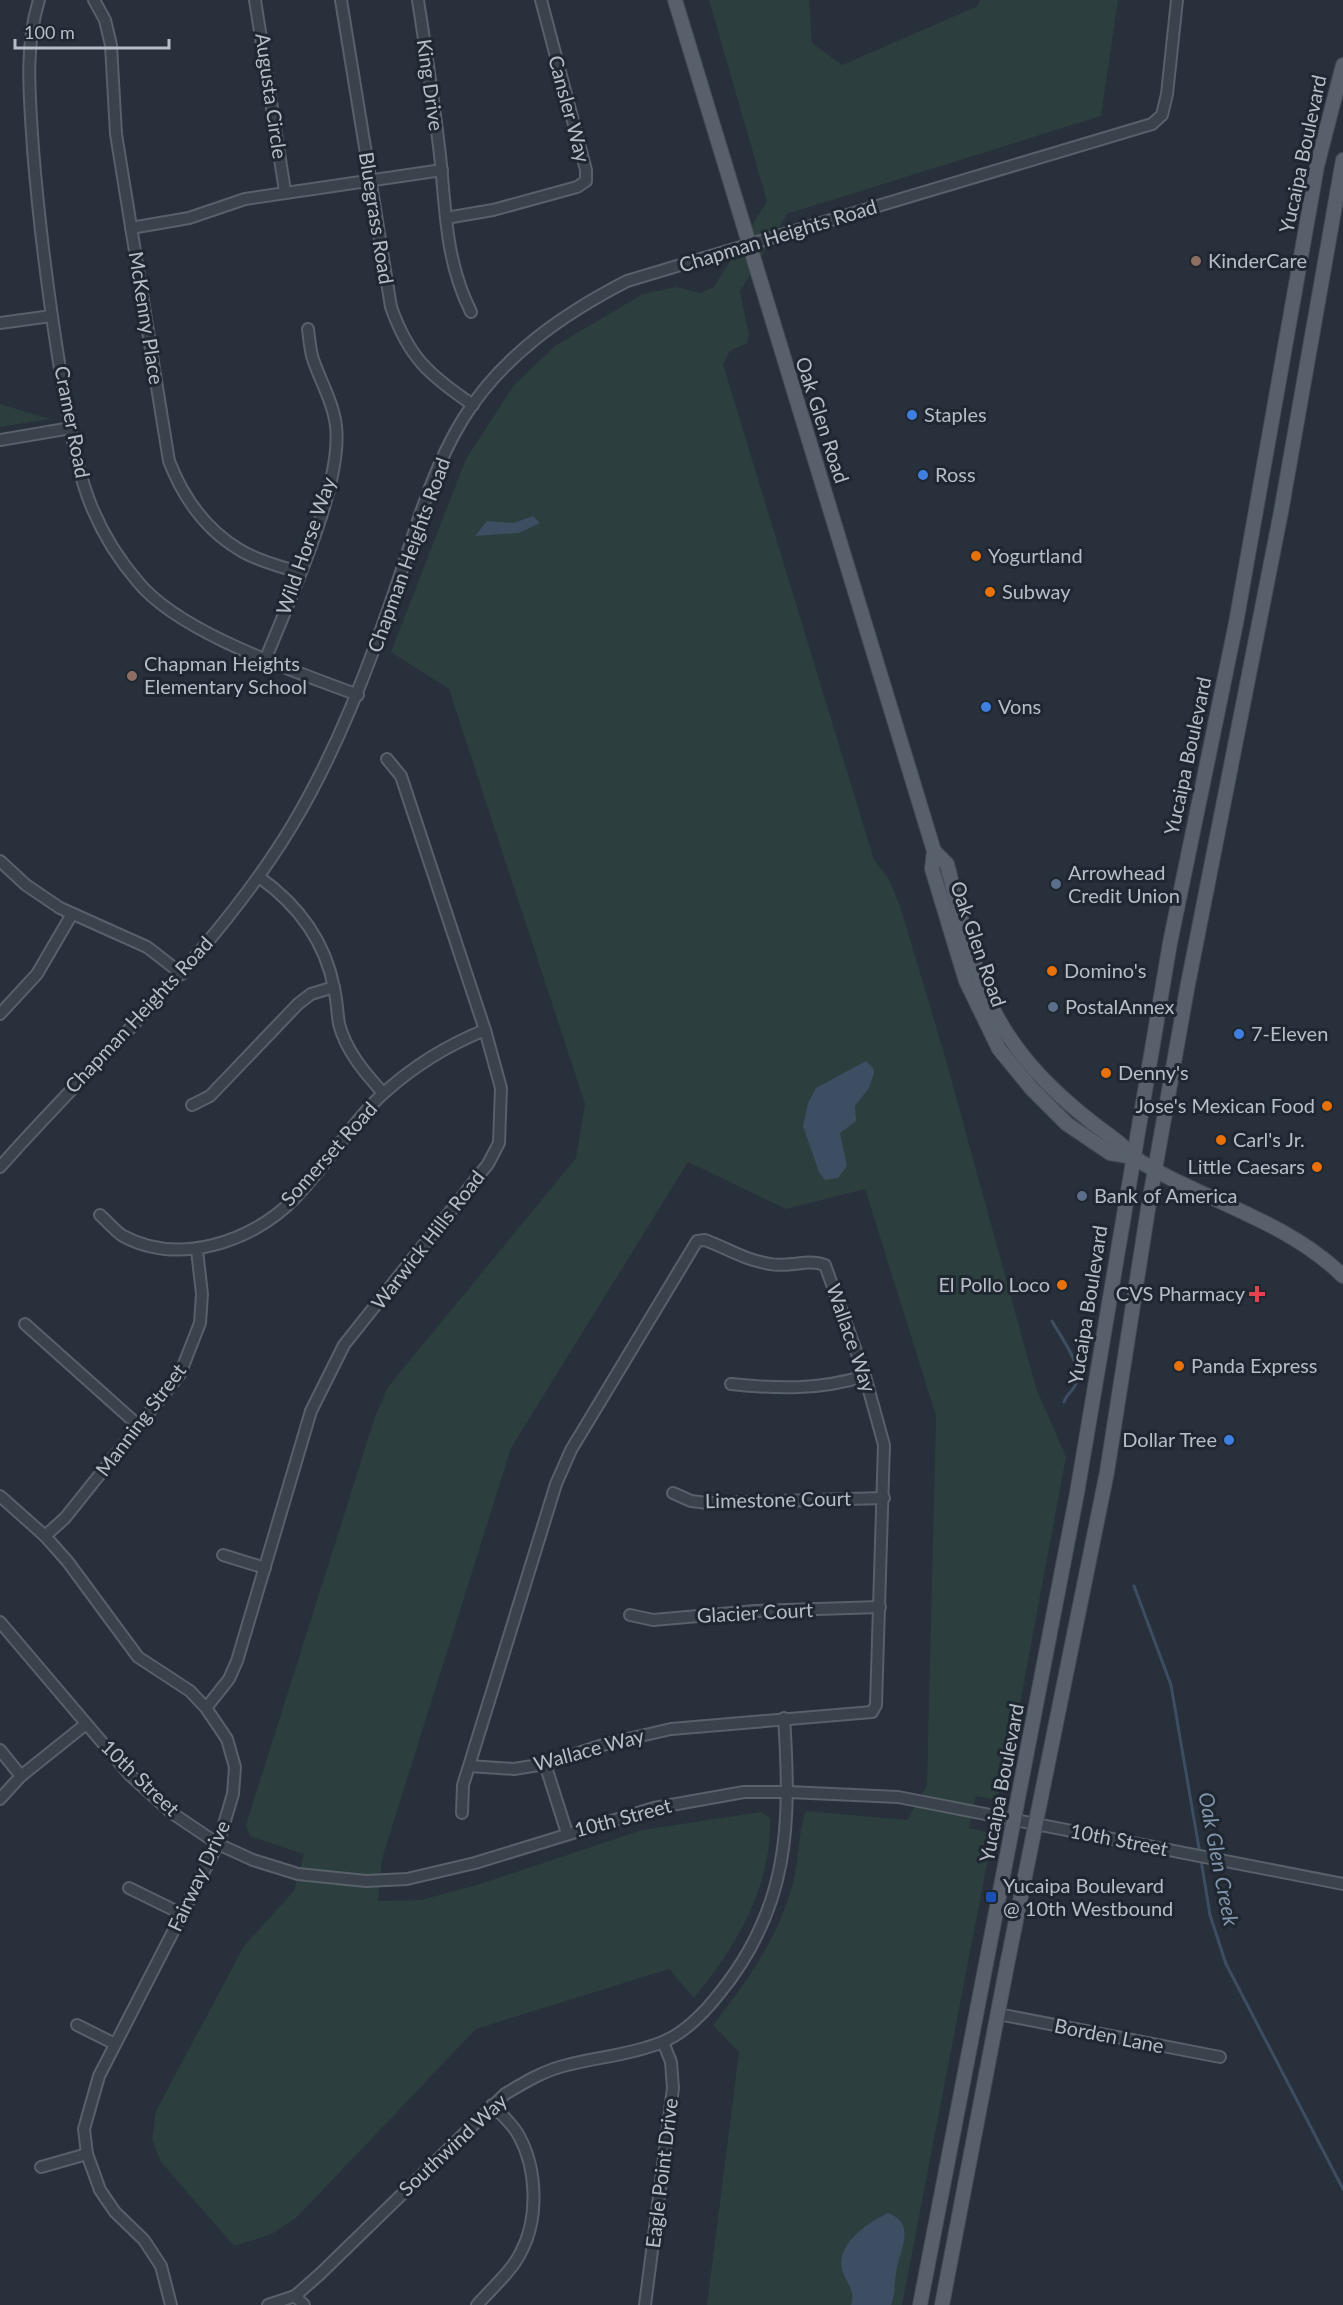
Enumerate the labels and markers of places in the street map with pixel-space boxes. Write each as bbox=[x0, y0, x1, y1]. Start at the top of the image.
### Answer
place label: KinderCare bbox=[1208, 248, 1307, 272]
marker: KinderCare bbox=[1189, 254, 1203, 268]
place label: Staples bbox=[924, 402, 987, 426]
marker: Staples bbox=[905, 408, 919, 422]
place label: Ross bbox=[935, 462, 976, 486]
marker: Ross bbox=[916, 468, 930, 482]
place label: Yogurtland bbox=[988, 543, 1083, 567]
marker: Yogurtland bbox=[969, 549, 983, 563]
place label: Subway bbox=[1002, 579, 1071, 603]
marker: Subway bbox=[983, 585, 997, 599]
place label: Chapman Heights Elementary School bbox=[144, 651, 307, 698]
marker: Chapman Heights Elementary School bbox=[125, 669, 139, 683]
place label: Vons bbox=[998, 694, 1041, 718]
marker: Vons bbox=[979, 700, 993, 714]
place label: Arrowhead Credit Union bbox=[1068, 860, 1180, 907]
marker: Arrowhead Credit Union bbox=[1049, 877, 1063, 891]
place label: Domino's bbox=[1064, 958, 1146, 982]
marker: Domino's bbox=[1045, 964, 1059, 978]
place label: PostalAnnex bbox=[1065, 994, 1175, 1018]
marker: PostalAnnex bbox=[1046, 1000, 1060, 1014]
place label: 7-Eleven bbox=[1251, 1021, 1328, 1045]
marker: 7-Eleven bbox=[1232, 1027, 1246, 1041]
place label: Denny's bbox=[1118, 1060, 1189, 1084]
marker: Denny's bbox=[1099, 1066, 1113, 1080]
place label: Jose's Mexican Food bbox=[1135, 1093, 1315, 1117]
marker: Jose's Mexican Food bbox=[1320, 1099, 1334, 1113]
place label: Carl's Jr. bbox=[1233, 1127, 1305, 1151]
marker: Carl's Jr. bbox=[1214, 1133, 1228, 1147]
place label: Little Caesars bbox=[1188, 1154, 1305, 1178]
marker: Little Caesars bbox=[1310, 1160, 1324, 1174]
place label: Bank of America bbox=[1094, 1183, 1237, 1207]
marker: Bank of America bbox=[1075, 1189, 1089, 1203]
place label: El Pollo Loco bbox=[938, 1272, 1050, 1296]
marker: El Pollo Loco bbox=[1055, 1278, 1069, 1292]
place label: CVS Pharmacy bbox=[1116, 1281, 1246, 1305]
marker: CVS Pharmacy bbox=[1250, 1287, 1264, 1301]
place label: Panda Express bbox=[1191, 1353, 1318, 1377]
marker: Panda Express bbox=[1172, 1359, 1186, 1373]
place label: Dollar Tree bbox=[1122, 1427, 1217, 1451]
marker: Dollar Tree bbox=[1222, 1433, 1236, 1447]
place label: Yucaipa Boulevard @ 10th Westbound bbox=[1003, 1873, 1173, 1920]
marker: Yucaipa Boulevard @ 10th Westbound bbox=[984, 1890, 998, 1904]

